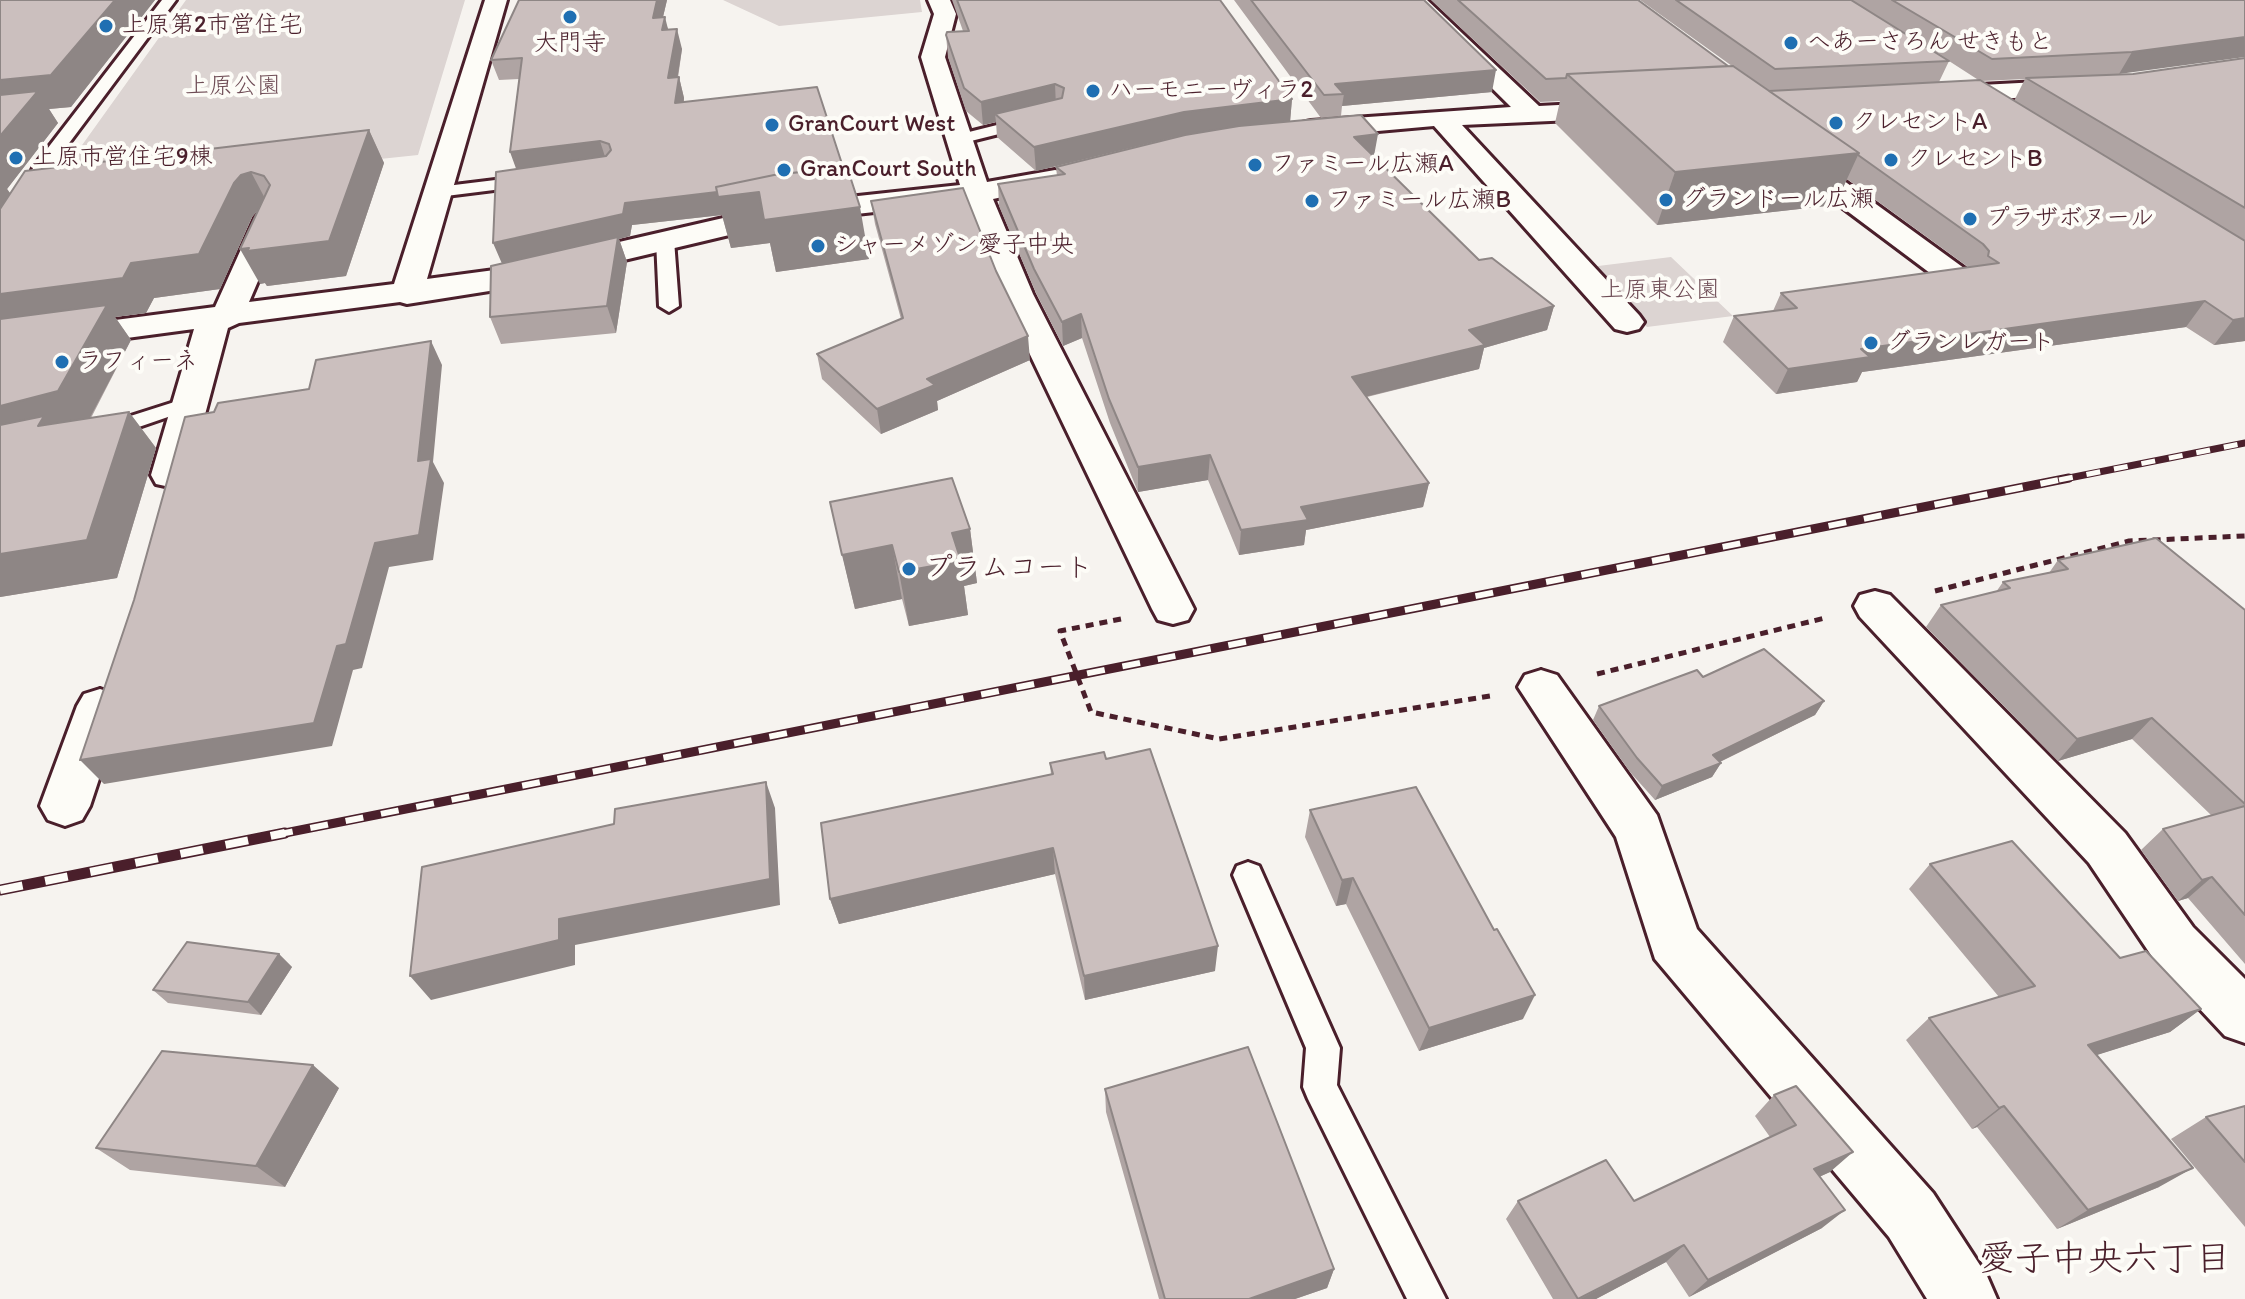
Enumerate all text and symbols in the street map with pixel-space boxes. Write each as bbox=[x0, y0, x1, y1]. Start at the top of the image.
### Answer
marker: 大門寺 bbox=[561, 8, 579, 26]
place label: 上原第2市営住宅 bbox=[122, 12, 303, 40]
marker: 上原第2市営住宅 bbox=[97, 17, 115, 35]
place label: へあーさろん せきもと bbox=[1807, 29, 2052, 57]
place label: 大門寺 bbox=[534, 30, 606, 58]
marker: へあーさろん せきもと bbox=[1782, 34, 1800, 52]
park label: 上原公園 bbox=[185, 73, 281, 101]
place label: ハーモニーヴィラ2 bbox=[1109, 77, 1313, 105]
marker: ハーモニーヴィラ2 bbox=[1084, 82, 1102, 100]
place label: クレセントA bbox=[1852, 109, 1987, 137]
place label: GranCourt West bbox=[788, 111, 955, 139]
marker: クレセントA bbox=[1827, 114, 1845, 132]
marker: GranCourt West bbox=[763, 116, 781, 134]
place label: 上原市営住宅9棟 bbox=[32, 144, 213, 172]
place label: クレセントB bbox=[1907, 146, 2043, 174]
marker: 上原市営住宅9棟 bbox=[7, 149, 25, 167]
place label: ファミール広瀬A bbox=[1271, 151, 1454, 179]
marker: クレセントB bbox=[1882, 151, 1900, 169]
place label: GranCourt South bbox=[800, 156, 976, 184]
marker: ファミール広瀬A bbox=[1246, 156, 1264, 174]
marker: GranCourt South bbox=[775, 161, 793, 179]
place label: グランドール広瀬 bbox=[1682, 186, 1874, 214]
place label: ファミール広瀬B bbox=[1328, 187, 1511, 215]
marker: グランドール広瀬 bbox=[1657, 191, 1675, 209]
marker: ファミール広瀬B bbox=[1303, 192, 1321, 210]
place label: プラザボヌール bbox=[1986, 205, 2154, 233]
marker: プラザボヌール bbox=[1961, 210, 1979, 228]
place label: シャーメゾン愛子中央 bbox=[834, 232, 1074, 260]
marker: シャーメゾン愛子中央 bbox=[809, 237, 827, 255]
park label: 上原東公園 bbox=[1600, 277, 1720, 305]
place label: グランレガート bbox=[1887, 329, 2055, 357]
marker: グランレガート bbox=[1862, 334, 1880, 352]
place label: ラフィーネ bbox=[78, 348, 198, 376]
marker: ラフィーネ bbox=[53, 353, 71, 371]
place label: プラムコート bbox=[925, 552, 1093, 586]
marker: プラムコート bbox=[900, 560, 918, 578]
district label: 愛子中央六丁目 bbox=[1979, 1239, 2231, 1283]

